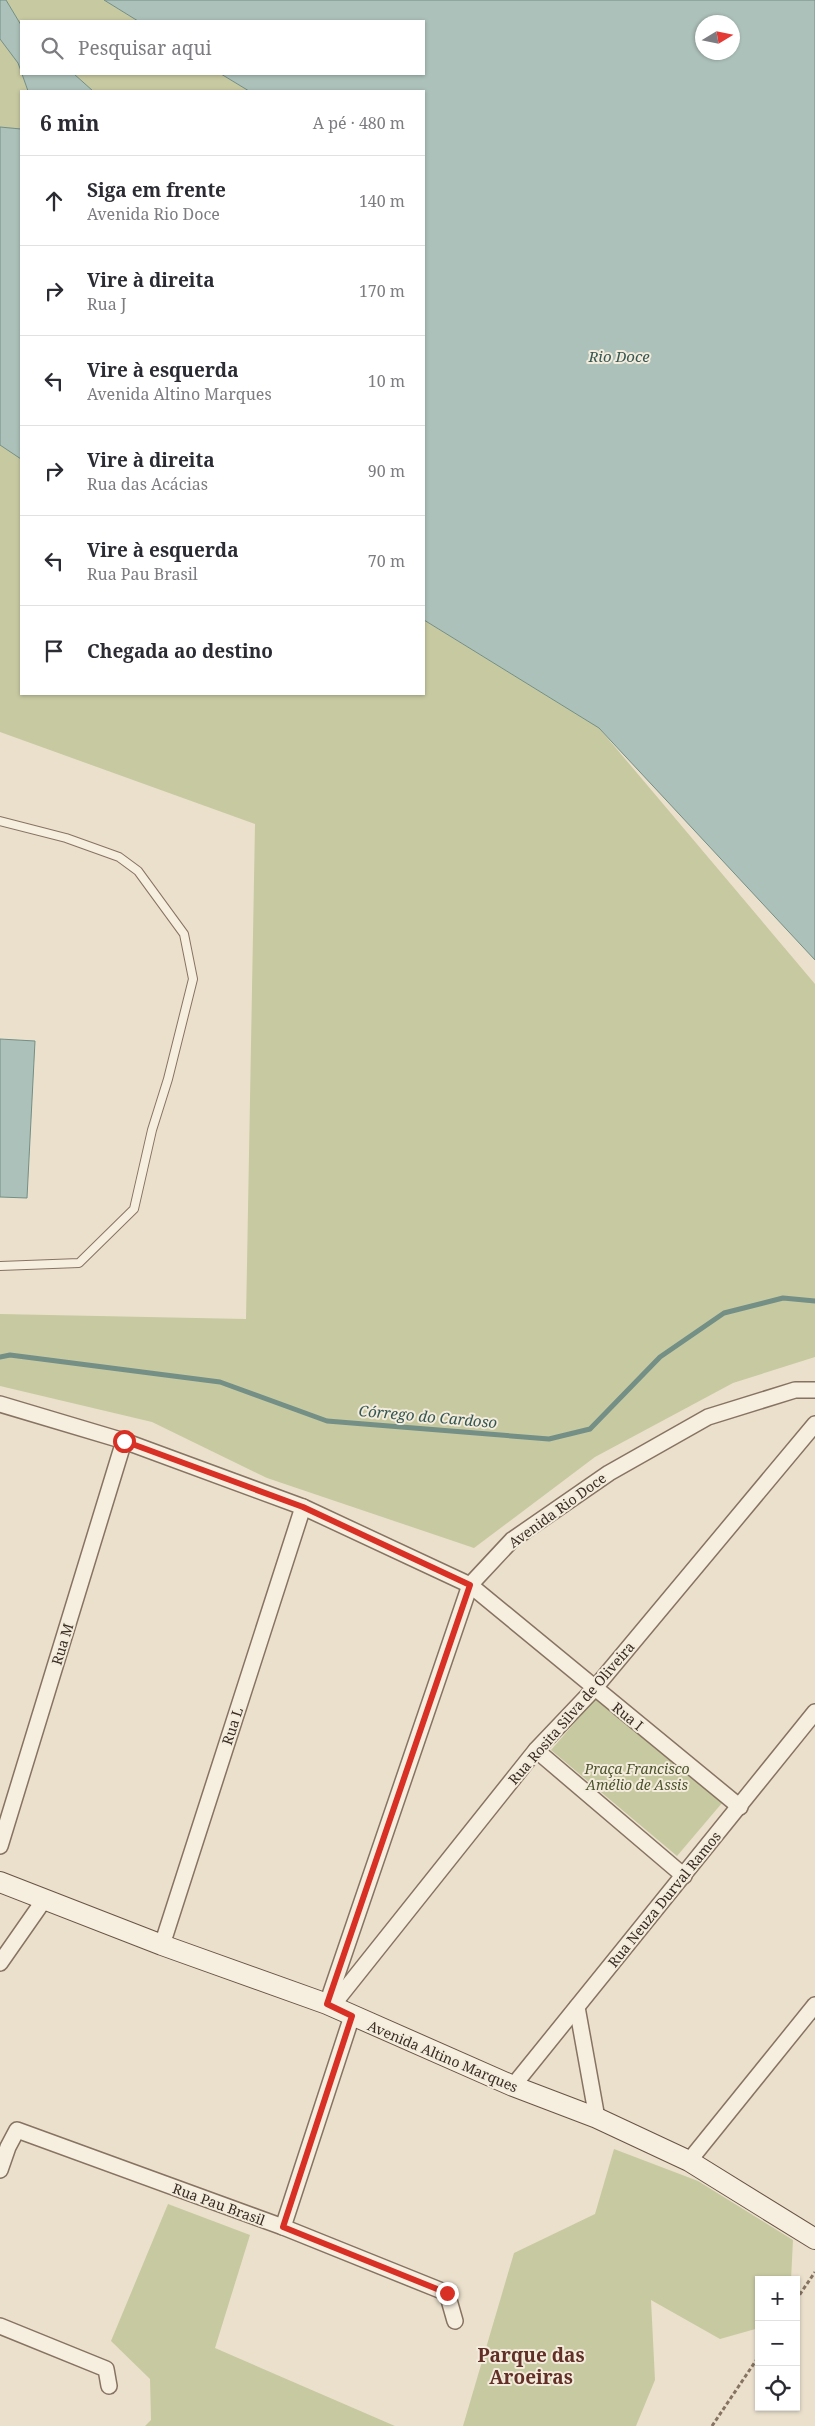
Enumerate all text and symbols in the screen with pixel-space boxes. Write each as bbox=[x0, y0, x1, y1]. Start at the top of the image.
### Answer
north arrow bbox=[695, 15, 740, 60]
search box bbox=[20, 20, 425, 75]
icon: search bbox=[38, 34, 66, 62]
text: Pesquisar aqui bbox=[78, 35, 212, 61]
text: 6 min bbox=[40, 109, 99, 137]
text: A pé · 480 m bbox=[313, 112, 405, 134]
text: Siga em frente bbox=[87, 177, 226, 203]
icon: ahead bbox=[40, 187, 68, 215]
text: 140 m bbox=[359, 190, 405, 212]
text: Avenida Rio Doce bbox=[87, 203, 220, 225]
text: Vire à direita bbox=[87, 267, 215, 293]
icon: right bbox=[40, 277, 68, 305]
text: 170 m bbox=[359, 280, 405, 302]
text: Rua J bbox=[87, 293, 127, 315]
water label: Rio Doce bbox=[587, 346, 650, 366]
text: Vire à esquerda bbox=[87, 357, 239, 383]
icon: left bbox=[40, 367, 68, 395]
text: 10 m bbox=[368, 370, 405, 392]
text: Avenida Altino Marques bbox=[87, 383, 272, 405]
text: Vire à direita bbox=[87, 447, 215, 473]
icon: right bbox=[40, 457, 68, 485]
text: 90 m bbox=[368, 460, 405, 482]
text: Rua das Acácias bbox=[87, 473, 208, 495]
text: Vire à esquerda bbox=[87, 537, 239, 563]
icon: left bbox=[40, 547, 68, 575]
text: 70 m bbox=[368, 550, 405, 572]
text: Rua Pau Brasil bbox=[87, 563, 198, 585]
icon: arrive bbox=[40, 637, 68, 665]
text: Chegada ao destino bbox=[87, 638, 273, 664]
water label: Córrego do Cardoso bbox=[358, 1400, 498, 1432]
route start bbox=[113, 1430, 136, 1453]
street label: Avenida Rio Doce bbox=[504, 1468, 610, 1552]
street label: Rua M bbox=[47, 1621, 77, 1667]
street label: Rua Rosita Silva de Oliveira bbox=[504, 1637, 638, 1788]
street label: Rua I bbox=[609, 1698, 647, 1734]
street label: Rua L bbox=[217, 1705, 247, 1747]
park label: Praça Francisco Amélio de Assis bbox=[583, 1759, 690, 1794]
street label: Rua Neuza Durval Ramos bbox=[603, 1827, 725, 1971]
street label: Avenida Altino Marques bbox=[365, 2016, 521, 2096]
street label: Rua Pau Brasil bbox=[170, 2178, 268, 2230]
map controls bbox=[755, 2276, 800, 2411]
button: + bbox=[755, 2276, 800, 2321]
route end bbox=[436, 2282, 459, 2305]
button: − bbox=[755, 2321, 800, 2366]
district label: Parque das Aroeiras bbox=[477, 2342, 585, 2390]
button: locate bbox=[755, 2366, 800, 2411]

